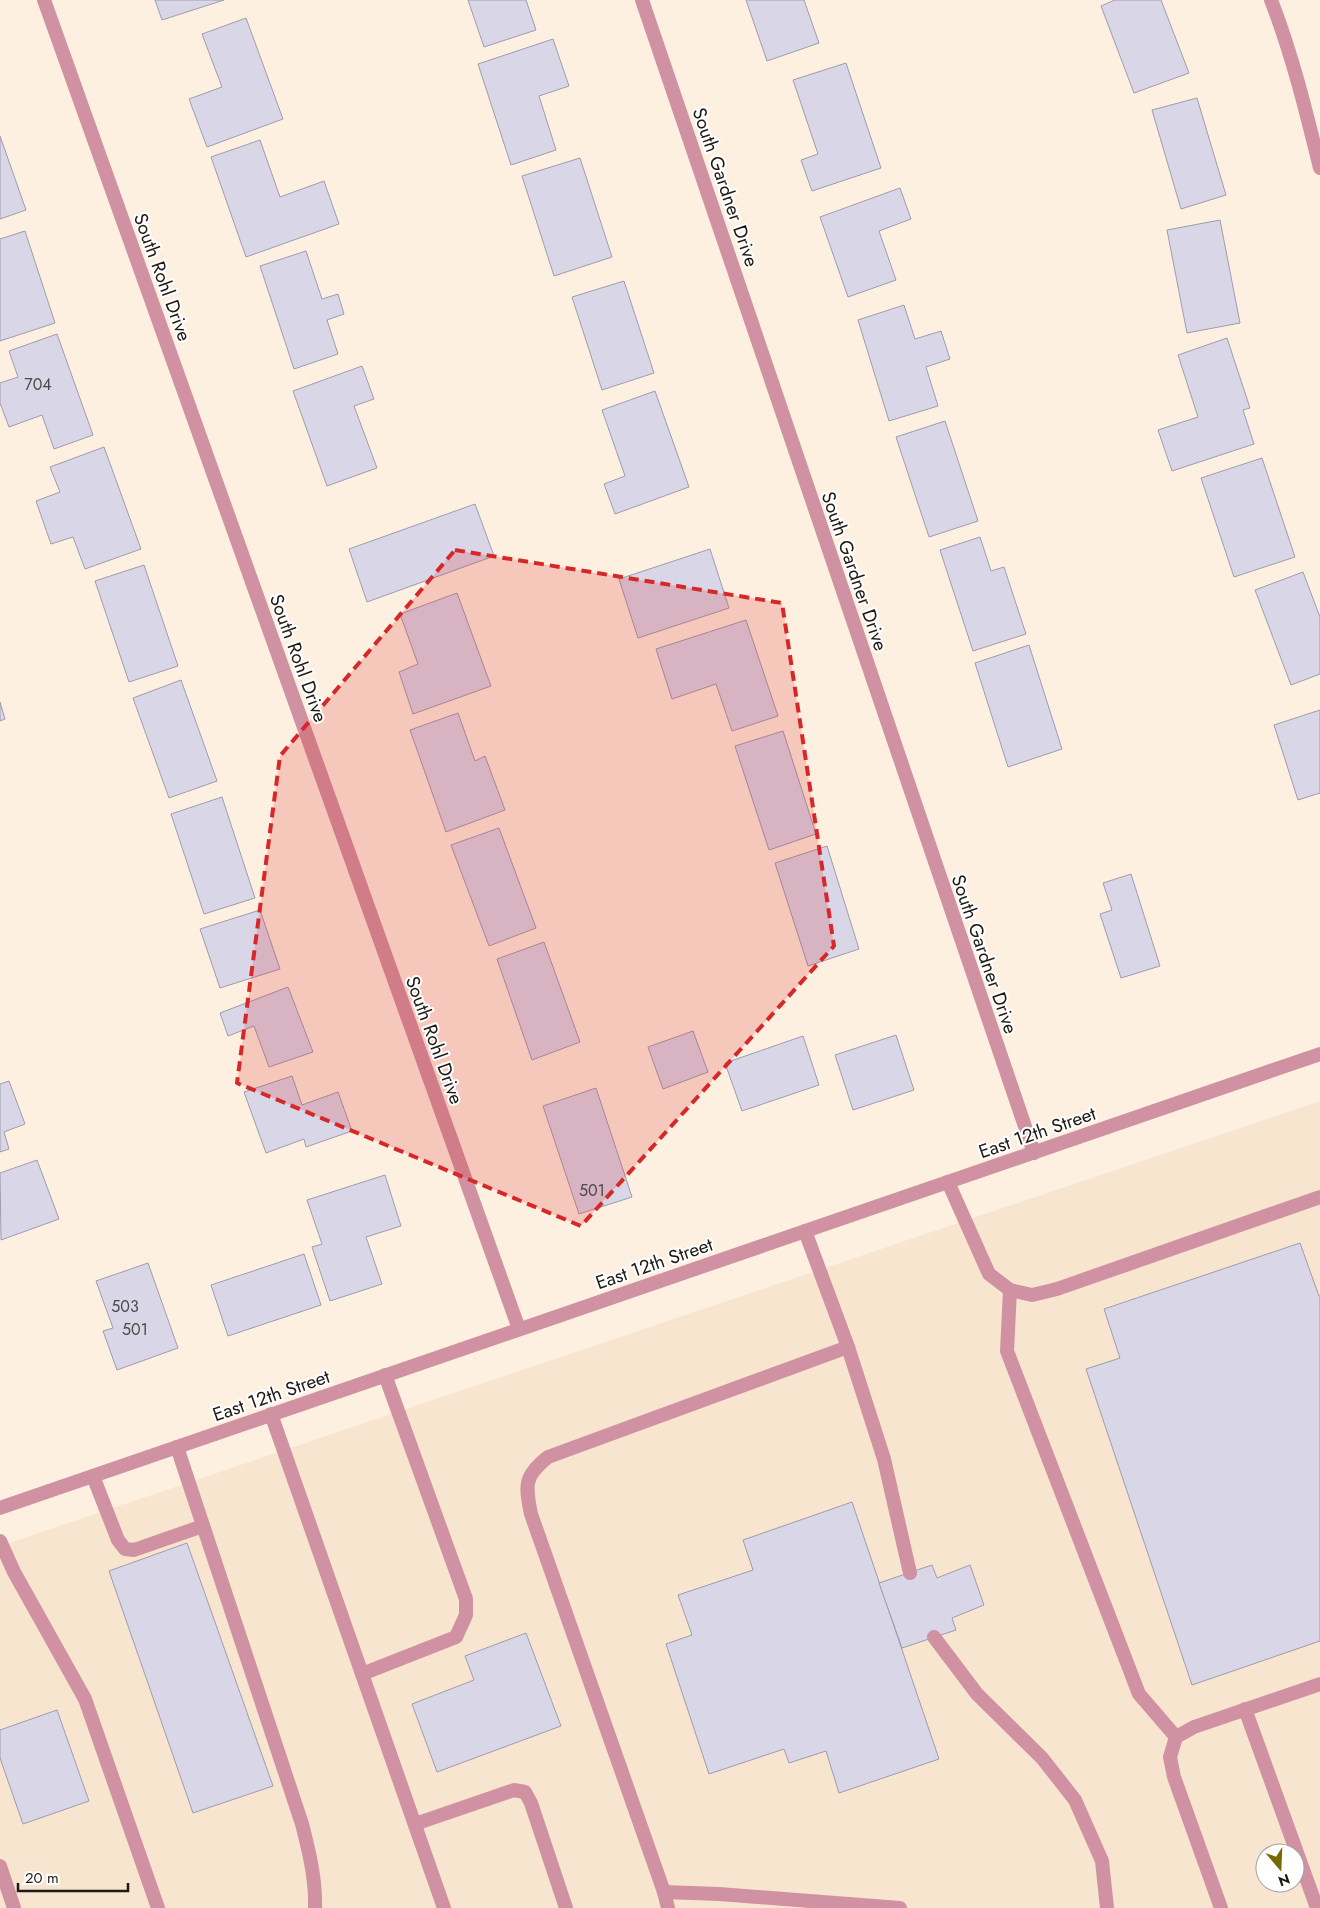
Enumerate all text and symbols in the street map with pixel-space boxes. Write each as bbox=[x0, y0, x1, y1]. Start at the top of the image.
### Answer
street label: South Gardner Drive bbox=[686, 104, 765, 270]
street label: South Rohl Drive bbox=[127, 209, 198, 345]
house number: 704 bbox=[24, 373, 52, 396]
street label: South Gardner Drive bbox=[815, 488, 894, 654]
street label: South Rohl Drive bbox=[263, 590, 334, 726]
street label: South Gardner Drive bbox=[945, 871, 1024, 1037]
street label: South Rohl Drive bbox=[399, 972, 470, 1108]
street label: East 12th Street bbox=[975, 1100, 1100, 1165]
house number: 501 bbox=[579, 1179, 605, 1202]
street label: East 12th Street bbox=[592, 1231, 717, 1296]
house number: 503 bbox=[111, 1295, 139, 1318]
house number: 501 bbox=[122, 1318, 148, 1341]
street label: East 12th Street bbox=[209, 1363, 334, 1428]
north arrow bbox=[1255, 1843, 1305, 1893]
scale bar bbox=[18, 1860, 128, 1892]
text: 20 m bbox=[25, 1867, 59, 1889]
text: N bbox=[1276, 1869, 1293, 1892]

